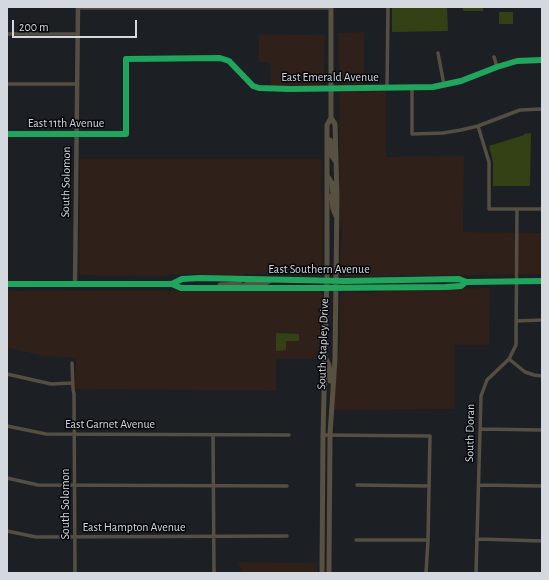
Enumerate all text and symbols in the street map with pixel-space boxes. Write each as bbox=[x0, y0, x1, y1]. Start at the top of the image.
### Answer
scale bar bbox=[14, 12, 139, 38]
text: 200 m bbox=[19, 21, 49, 33]
street label: East Emerald Avenue bbox=[281, 70, 379, 84]
street label: East 11th Avenue bbox=[28, 116, 104, 130]
street label: South Solomon bbox=[58, 146, 74, 218]
street label: East Southern Avenue bbox=[268, 262, 370, 276]
street label: South Stapley Drive bbox=[314, 298, 332, 390]
street label: South Doran bbox=[462, 404, 478, 462]
street label: East Garnet Avenue bbox=[65, 417, 155, 431]
street label: South Solomon bbox=[58, 468, 72, 540]
street label: East Hampton Avenue bbox=[82, 520, 186, 534]

